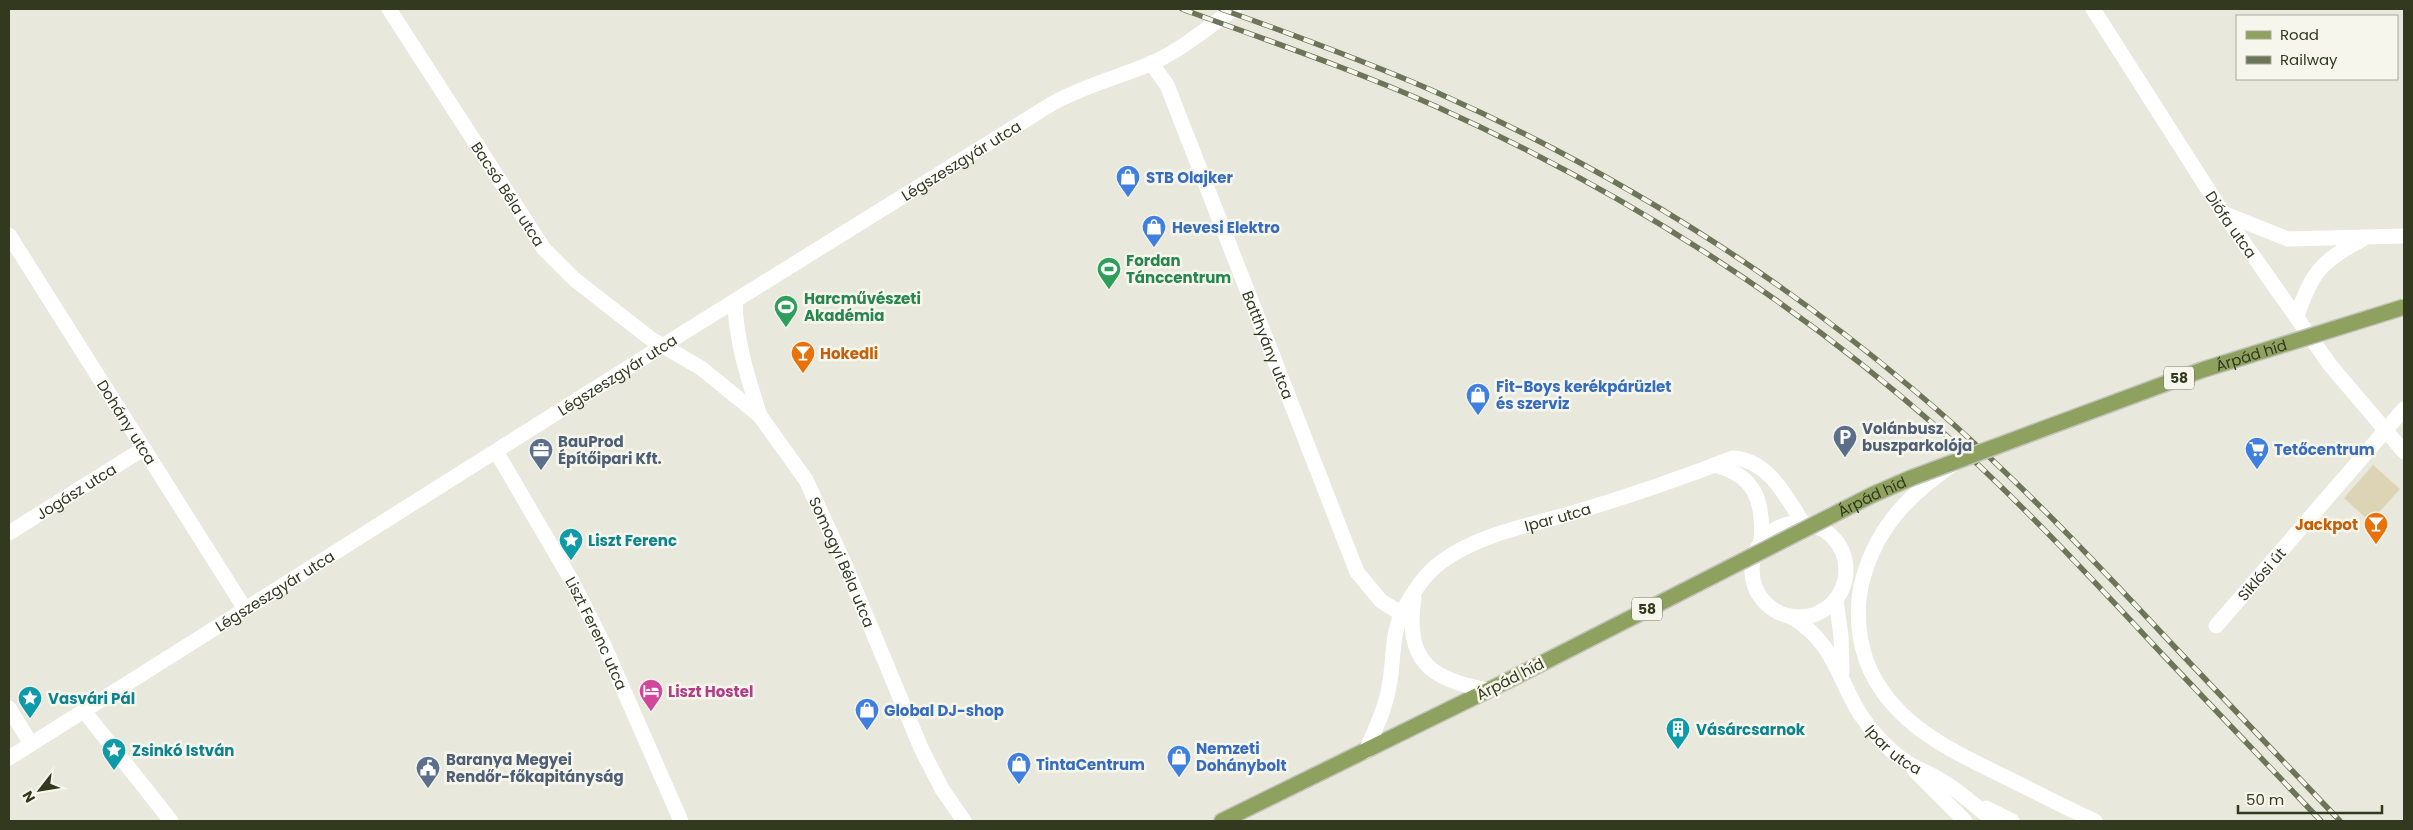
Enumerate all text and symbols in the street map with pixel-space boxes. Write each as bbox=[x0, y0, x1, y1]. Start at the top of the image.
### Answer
legend bbox=[2236, 15, 2398, 80]
text: Road bbox=[2280, 24, 2319, 45]
text: Railway bbox=[2280, 49, 2338, 70]
street label: Légszeszgyár utca bbox=[897, 115, 1025, 205]
street label: Bacsó Béla utca bbox=[467, 137, 550, 250]
shop icon: STB Olajker bbox=[1115, 164, 1141, 198]
place label: STB Olajker bbox=[1146, 167, 1233, 188]
street label: Diófa utca bbox=[2201, 187, 2262, 262]
shop icon: Hevesi Elektro bbox=[1141, 214, 1167, 248]
place label: Hevesi Elektro bbox=[1172, 217, 1280, 238]
place label: Fordan Tánccentrum bbox=[1126, 250, 1231, 288]
sports icon: Fordan Tánccentrum bbox=[1096, 256, 1122, 290]
street label: Batthyány utca bbox=[1238, 287, 1299, 402]
place label: Harcművészeti Akadémia bbox=[804, 288, 921, 326]
sports icon: Harcművészeti Akadémia bbox=[773, 294, 799, 328]
street label: Légszeszgyár utca bbox=[554, 329, 681, 420]
street label: Árpád híd bbox=[2213, 334, 2289, 376]
bar icon: Hokedli bbox=[790, 340, 816, 374]
place label: Hokedli bbox=[820, 343, 878, 364]
road number: 58 bbox=[2164, 366, 2194, 389]
street label: Dohány utca bbox=[92, 376, 162, 468]
place label: Fit-Boys kerékpárüzlet és szerviz bbox=[1496, 376, 1671, 414]
shop icon: Fit-Boys kerékpárüzlet és szerviz bbox=[1465, 382, 1491, 416]
place label: Volánbusz buszparkolója bbox=[1862, 418, 1972, 456]
parking icon: Volánbusz buszparkolója bbox=[1832, 424, 1858, 458]
place label: BauProd Építőipari Kft. bbox=[558, 431, 662, 469]
supermarket icon: Tetőcentrum bbox=[2244, 436, 2270, 470]
office icon: BauProd Építőipari Kft. bbox=[528, 437, 554, 471]
place label: Tetőcentrum bbox=[2274, 439, 2375, 460]
street label: Jogász utca bbox=[32, 458, 120, 524]
street label: Árpád híd bbox=[1834, 471, 1909, 521]
street label: Somogyi Béla utca bbox=[805, 493, 880, 630]
street label: Ipar utca bbox=[1522, 498, 1593, 536]
bar icon: Jackpot bbox=[2363, 511, 2389, 545]
place label: Jackpot bbox=[2295, 514, 2358, 535]
place icon: Liszt Ferenc bbox=[558, 527, 584, 561]
place label: Liszt Ferenc bbox=[588, 530, 677, 551]
street label: Siklósi út bbox=[2232, 543, 2290, 605]
street label: Légszeszgyár utca bbox=[211, 545, 338, 636]
street label: Liszt Ferenc utca bbox=[561, 572, 633, 693]
road number: 58 bbox=[1632, 598, 1662, 620]
street label: Árpád híd bbox=[1472, 653, 1548, 705]
hotel icon: Liszt Hostel bbox=[638, 678, 664, 712]
place label: Liszt Hostel bbox=[668, 681, 753, 702]
place icon: Vasvári Pál bbox=[17, 685, 43, 719]
place label: Vasvári Pál bbox=[48, 688, 135, 709]
shop icon: Global DJ-shop bbox=[854, 697, 880, 731]
place label: Global DJ-shop bbox=[884, 700, 1004, 721]
building icon: Vásárcsarnok bbox=[1665, 716, 1691, 750]
place label: Vásárcsarnok bbox=[1696, 719, 1806, 740]
street label: Ipar utca bbox=[1861, 720, 1925, 779]
place icon: Zsinkó István bbox=[101, 737, 127, 771]
place label: Nemzeti Dohánybolt bbox=[1196, 738, 1287, 776]
place label: Zsinkó István bbox=[132, 740, 234, 761]
shop icon: Nemzeti Dohánybolt bbox=[1166, 744, 1192, 778]
place label: Baranya Megyei Rendőr-főkapitányság bbox=[446, 749, 624, 787]
shop icon: TintaCentrum bbox=[1006, 751, 1032, 785]
place label: TintaCentrum bbox=[1036, 754, 1145, 775]
public building icon: Baranya Megyei Rendőr-főkapitányság bbox=[415, 755, 441, 789]
north arrow bbox=[15, 765, 65, 815]
scale bar bbox=[2238, 782, 2382, 814]
text: N bbox=[18, 787, 40, 806]
text: 50 m bbox=[2246, 789, 2284, 810]

